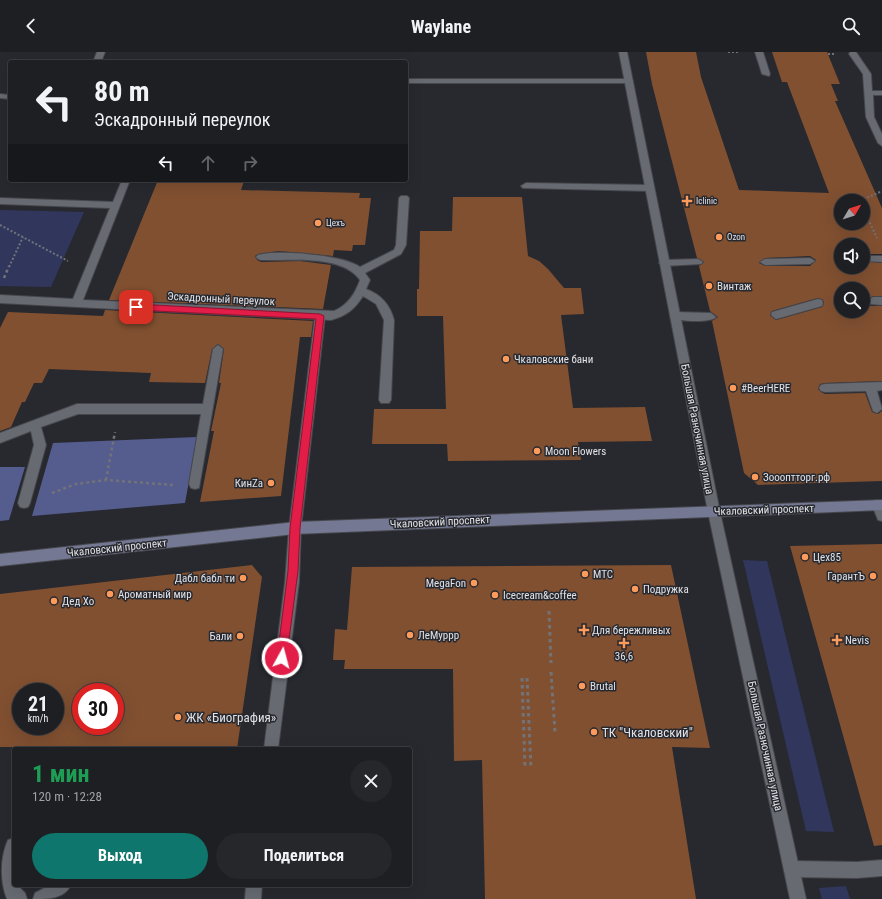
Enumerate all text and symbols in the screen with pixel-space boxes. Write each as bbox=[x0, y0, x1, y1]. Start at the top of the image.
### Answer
icon: back bbox=[20, 15, 42, 37]
icon: search bbox=[840, 15, 862, 37]
text: Waylane bbox=[411, 16, 471, 37]
text: 80 m bbox=[94, 75, 150, 108]
icon: left bbox=[28, 76, 80, 128]
text: Эскадронный переулок bbox=[94, 109, 270, 130]
icon: left bbox=[155, 152, 177, 174]
icon: ahead bbox=[197, 152, 219, 174]
icon: right bbox=[239, 152, 261, 174]
north arrow bbox=[834, 194, 870, 230]
map controls bbox=[834, 194, 870, 318]
marker: Iclinic bbox=[681, 195, 693, 207]
place label: Iclinic bbox=[696, 196, 717, 206]
marker: Цехъ bbox=[313, 218, 323, 228]
place label: Цехъ bbox=[326, 218, 345, 228]
marker: Ozon bbox=[714, 232, 724, 242]
place label: Ozon bbox=[727, 232, 745, 242]
button: sound bbox=[834, 238, 870, 274]
place label: Винтаж bbox=[717, 280, 752, 293]
marker: Винтаж bbox=[704, 281, 714, 291]
button: search bbox=[834, 282, 870, 318]
pin bbox=[119, 290, 153, 324]
street label: Эскадронный переулок bbox=[167, 290, 276, 308]
icon: arrive bbox=[125, 296, 147, 318]
place label: Чкаловские бани bbox=[514, 353, 593, 366]
marker: Чкаловские бани bbox=[501, 354, 511, 364]
street label: Большая Разночинная улица bbox=[678, 363, 716, 495]
place label: #BeerHERE bbox=[741, 382, 791, 395]
marker: #BeerHERE bbox=[728, 383, 738, 393]
place label: Moon Flowers bbox=[545, 445, 606, 458]
marker: Moon Flowers bbox=[532, 446, 542, 456]
place label: Зоооптторг.рф bbox=[763, 471, 830, 484]
marker: Зоооптторг.рф bbox=[750, 472, 760, 482]
place label: КинZa bbox=[235, 477, 263, 490]
marker: КинZa bbox=[266, 478, 276, 488]
street label: Чкаловский проспект bbox=[714, 502, 815, 518]
street label: Чкаловский проспект bbox=[390, 513, 491, 531]
street label: Чкаловский проспект bbox=[66, 536, 168, 560]
place label: Цех85 bbox=[813, 551, 841, 564]
marker: Цех85 bbox=[800, 552, 810, 562]
place label: МТС bbox=[593, 568, 613, 581]
marker: МТС bbox=[580, 569, 590, 579]
place label: ГарантЪ bbox=[827, 570, 865, 583]
marker: ГарантЪ bbox=[868, 571, 878, 581]
place label: Дабл бабл ти bbox=[175, 572, 235, 585]
marker: Дабл бабл ти bbox=[238, 573, 248, 583]
place label: MegaFon bbox=[426, 577, 466, 590]
marker: MegaFon bbox=[469, 578, 479, 588]
place label: Подружка bbox=[643, 583, 689, 596]
marker: Подружка bbox=[630, 584, 640, 594]
place label: Ароматный мир bbox=[118, 588, 192, 601]
marker: Ароматный мир bbox=[105, 589, 115, 599]
place label: Icecream&coffee bbox=[503, 589, 577, 602]
marker: Icecream&coffee bbox=[490, 590, 500, 600]
place label: Дед Хо bbox=[62, 595, 95, 608]
marker: Дед Хо bbox=[49, 596, 59, 606]
place label: Для бережливых bbox=[592, 624, 670, 637]
marker: Для бережливых bbox=[579, 625, 589, 635]
place label: ЛеМуррр bbox=[418, 629, 459, 642]
place label: Бали bbox=[209, 630, 232, 643]
marker: ЛеМуррр bbox=[405, 630, 415, 640]
marker: Бали bbox=[235, 631, 245, 641]
place label: Nevis bbox=[845, 634, 869, 647]
marker: Nevis bbox=[832, 635, 842, 645]
position arrow bbox=[261, 637, 303, 679]
marker: 36,6 bbox=[619, 638, 629, 648]
place label: 36,6 bbox=[615, 650, 633, 663]
place label: Brutal bbox=[590, 680, 616, 693]
street label: Большая Разночинная улица bbox=[745, 680, 785, 812]
marker: Brutal bbox=[577, 681, 587, 691]
speed limit sign: 30 bbox=[72, 683, 124, 735]
text: 21 bbox=[28, 692, 48, 716]
place label: ЖК «Биография» bbox=[186, 710, 276, 725]
marker: ЖК «Биография» bbox=[173, 712, 183, 722]
text: km/h bbox=[28, 713, 48, 724]
place label: ТК "Чкаловский" bbox=[602, 725, 693, 740]
marker: ТК "Чкаловский" bbox=[589, 727, 599, 737]
text: 1 мин bbox=[32, 760, 90, 788]
button: close bbox=[350, 760, 392, 802]
text: 120 m · 12:28 bbox=[32, 789, 102, 804]
button: Выход bbox=[32, 833, 208, 879]
button: Поделиться bbox=[216, 833, 392, 879]

